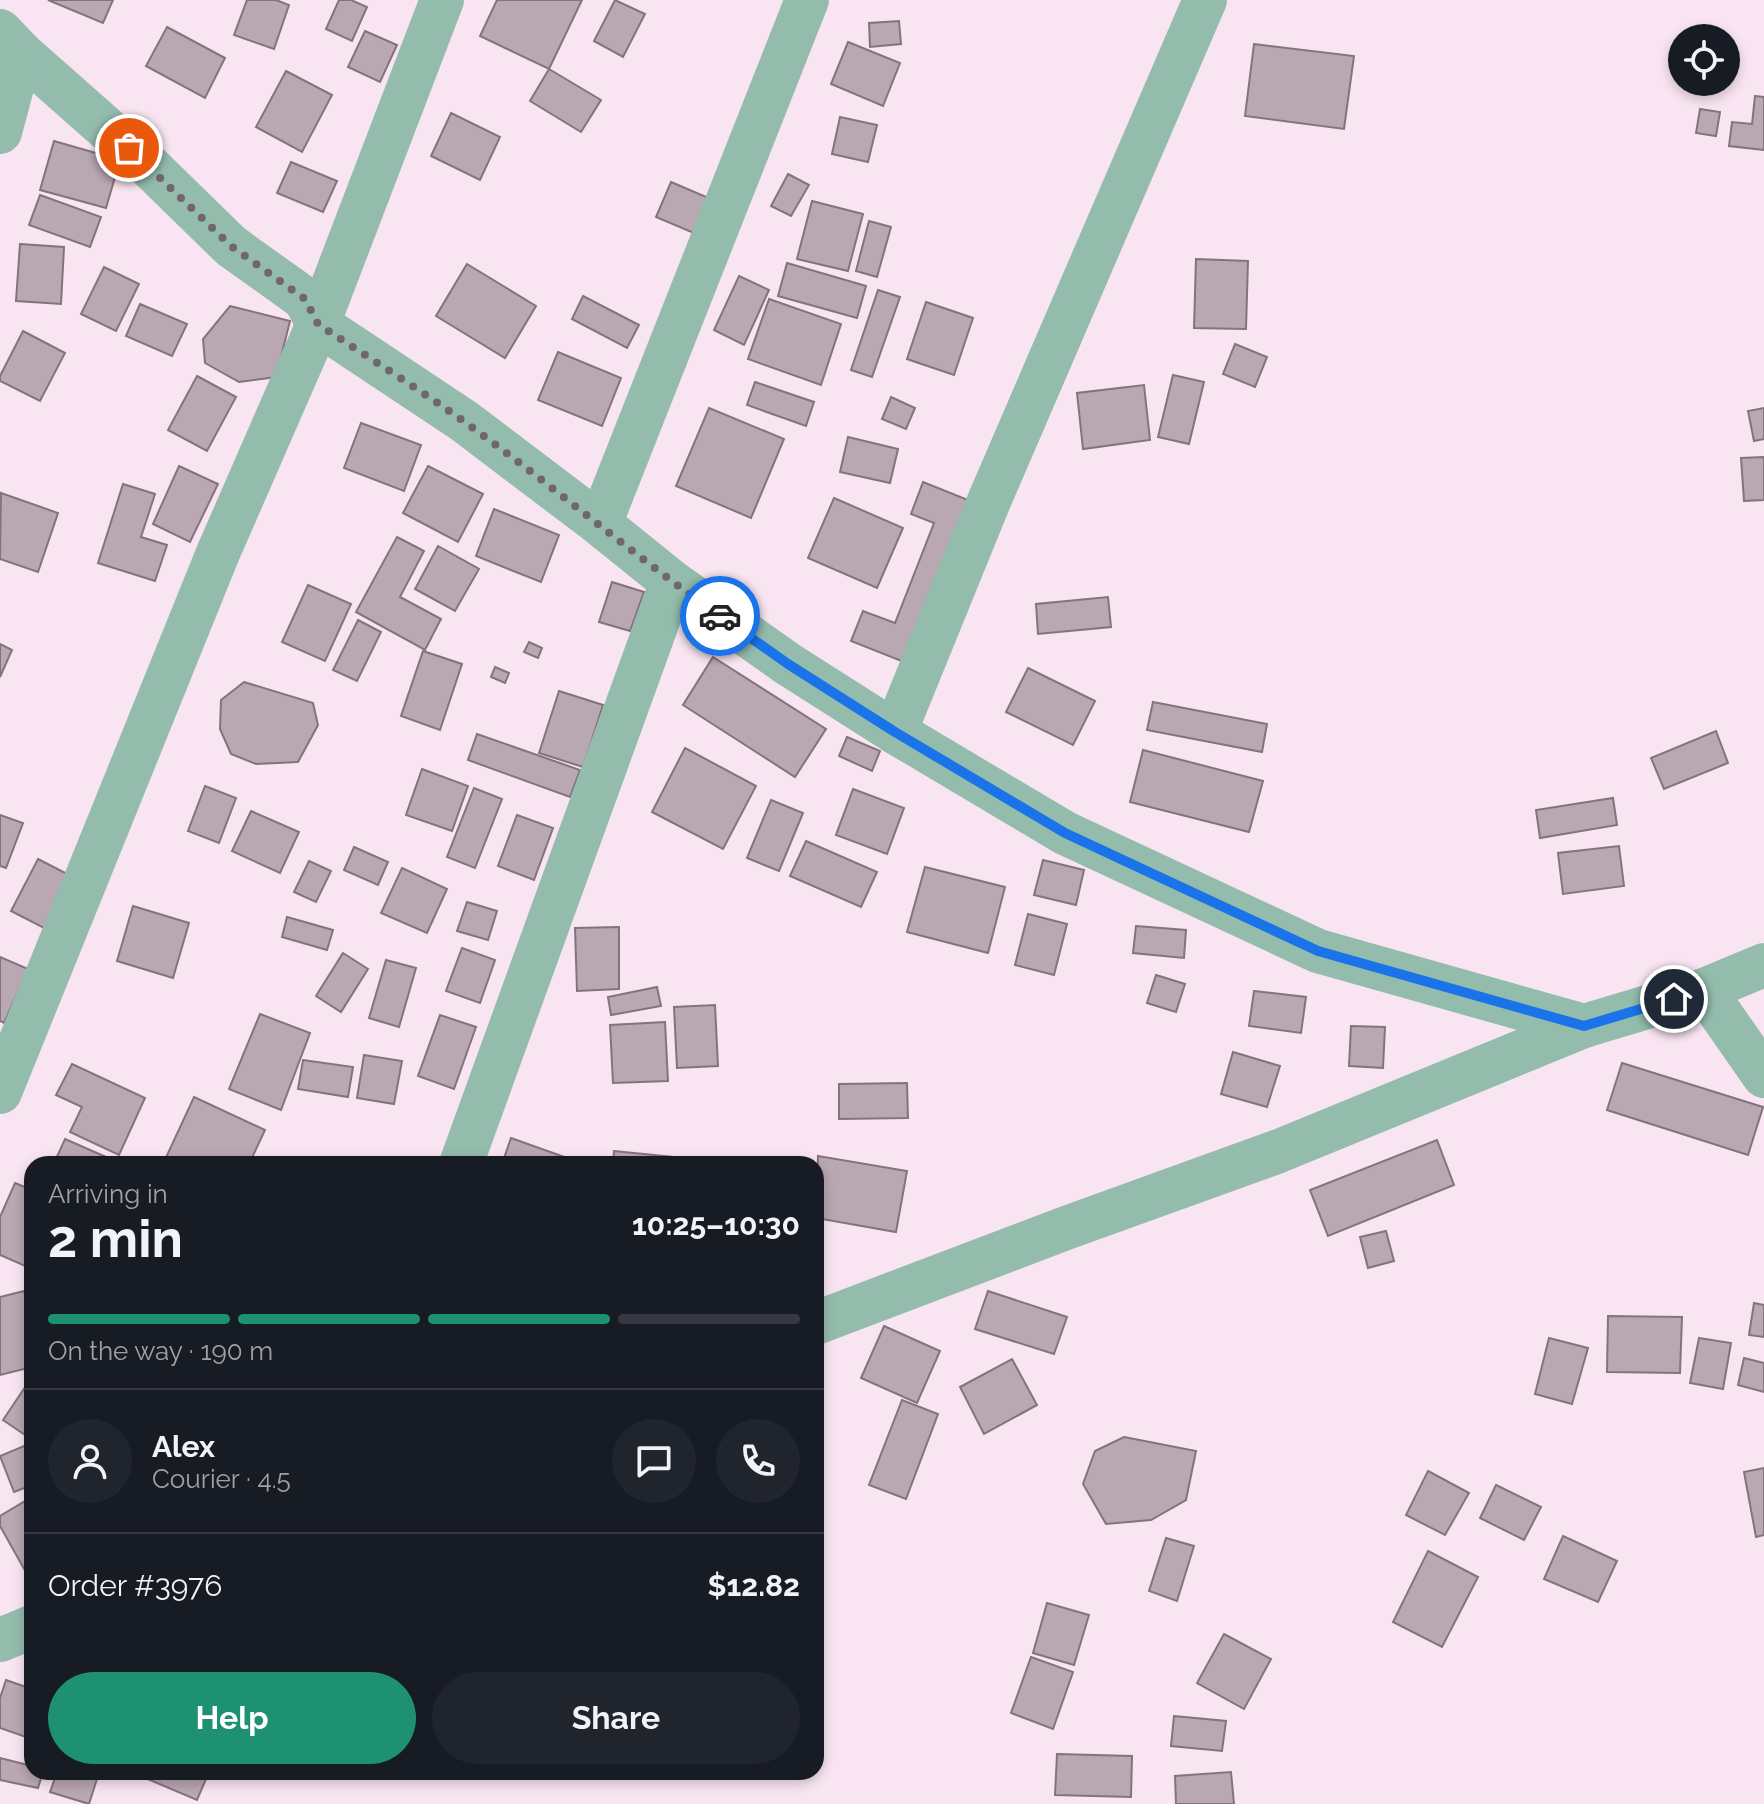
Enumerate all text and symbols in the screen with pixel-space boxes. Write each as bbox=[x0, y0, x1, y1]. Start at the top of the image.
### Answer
map controls bbox=[1668, 24, 1740, 96]
button: locate bbox=[1668, 24, 1740, 96]
pin bbox=[95, 114, 163, 182]
icon: bag bbox=[107, 126, 151, 170]
courier bbox=[680, 576, 760, 656]
icon: car bbox=[698, 594, 742, 638]
pin bbox=[1640, 965, 1708, 1033]
icon: home bbox=[1652, 977, 1696, 1021]
text: Arriving in bbox=[48, 1179, 168, 1209]
text: 10:25–10:30 bbox=[632, 1207, 800, 1242]
text: 2 min bbox=[48, 1208, 183, 1269]
text: On the way · 190 m bbox=[48, 1336, 273, 1366]
button: person bbox=[48, 1419, 132, 1503]
button: chat bbox=[612, 1419, 696, 1503]
button: phone bbox=[716, 1419, 800, 1503]
text: Alex bbox=[152, 1429, 215, 1464]
text: Courier · 4.5 bbox=[152, 1464, 291, 1494]
text: Order #3976 bbox=[48, 1568, 222, 1603]
text: $12.82 bbox=[707, 1568, 800, 1603]
button: Help bbox=[48, 1672, 416, 1764]
button: Share bbox=[432, 1672, 800, 1764]

